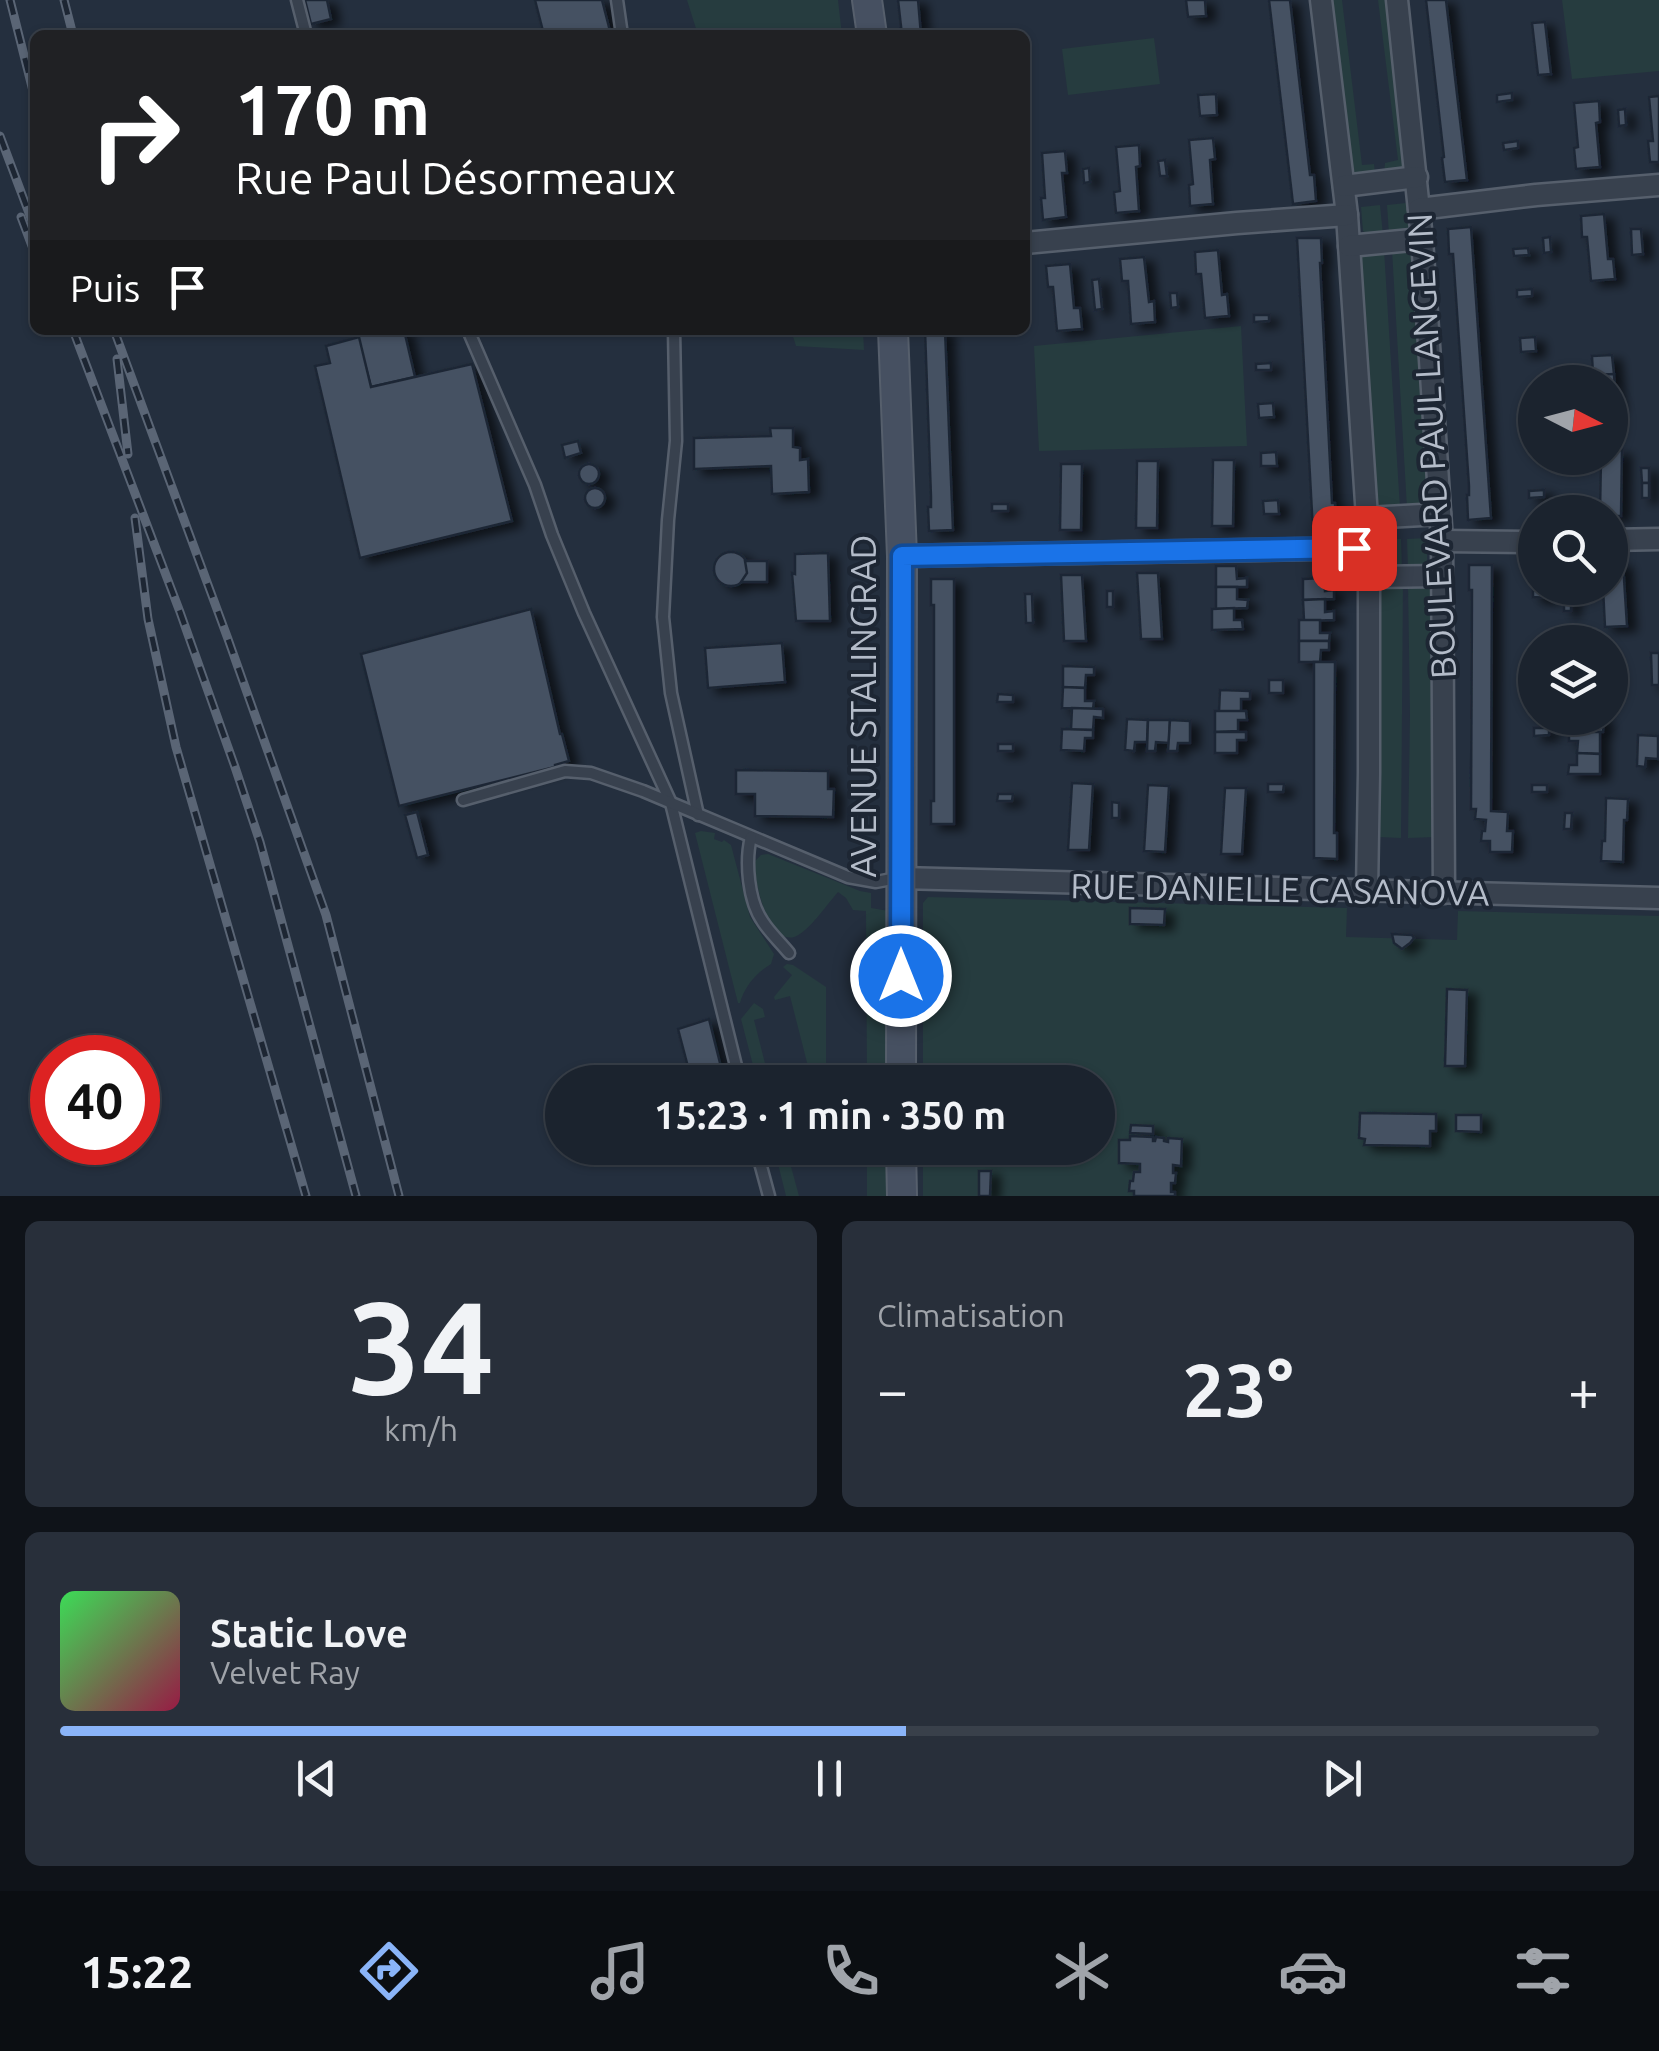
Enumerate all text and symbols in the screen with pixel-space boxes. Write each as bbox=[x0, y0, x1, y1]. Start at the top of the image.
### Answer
icon: right bbox=[70, 70, 200, 200]
text: 170 m bbox=[235, 70, 430, 148]
text: Rue Paul Désormeaux bbox=[235, 152, 676, 203]
street label: BOULEVARD PAUL LANGEVIN bbox=[1399, 212, 1463, 680]
icon: arrive bbox=[160, 260, 215, 315]
text: Puis bbox=[70, 267, 140, 309]
north arrow bbox=[1518, 365, 1628, 475]
map controls bbox=[1518, 365, 1628, 735]
button: search bbox=[1518, 495, 1628, 605]
pin bbox=[1312, 506, 1397, 591]
icon: arrive bbox=[1327, 521, 1382, 576]
street label: AVENUE STALINGRAD bbox=[843, 534, 883, 878]
button: layers bbox=[1518, 625, 1628, 735]
street label: RUE DANIELLE CASANOVA bbox=[1070, 865, 1490, 913]
position arrow bbox=[849, 924, 953, 1028]
speed limit sign: 40 bbox=[30, 1035, 160, 1165]
text: 15:23 · 1 min · 350 m bbox=[654, 1094, 1006, 1136]
text: 34 bbox=[348, 1273, 494, 1419]
text: Climatisation bbox=[877, 1297, 1065, 1333]
text: 23° bbox=[1182, 1347, 1294, 1431]
text: − bbox=[877, 1359, 908, 1420]
text: + bbox=[1568, 1359, 1599, 1420]
text: km/h bbox=[384, 1411, 458, 1447]
text: Static Love bbox=[210, 1612, 408, 1654]
text: Velvet Ray bbox=[210, 1654, 360, 1690]
icon: previous bbox=[289, 1751, 344, 1806]
icon: pause bbox=[802, 1751, 857, 1806]
icon: next bbox=[1315, 1751, 1370, 1806]
icon: directions bbox=[354, 1936, 424, 2006]
icon: music bbox=[585, 1936, 655, 2006]
icon: phone bbox=[816, 1936, 886, 2006]
icon: climate bbox=[1047, 1936, 1117, 2006]
icon: car bbox=[1278, 1936, 1348, 2006]
icon: filters bbox=[1508, 1936, 1578, 2006]
text: 15:22 bbox=[80, 1946, 193, 1997]

